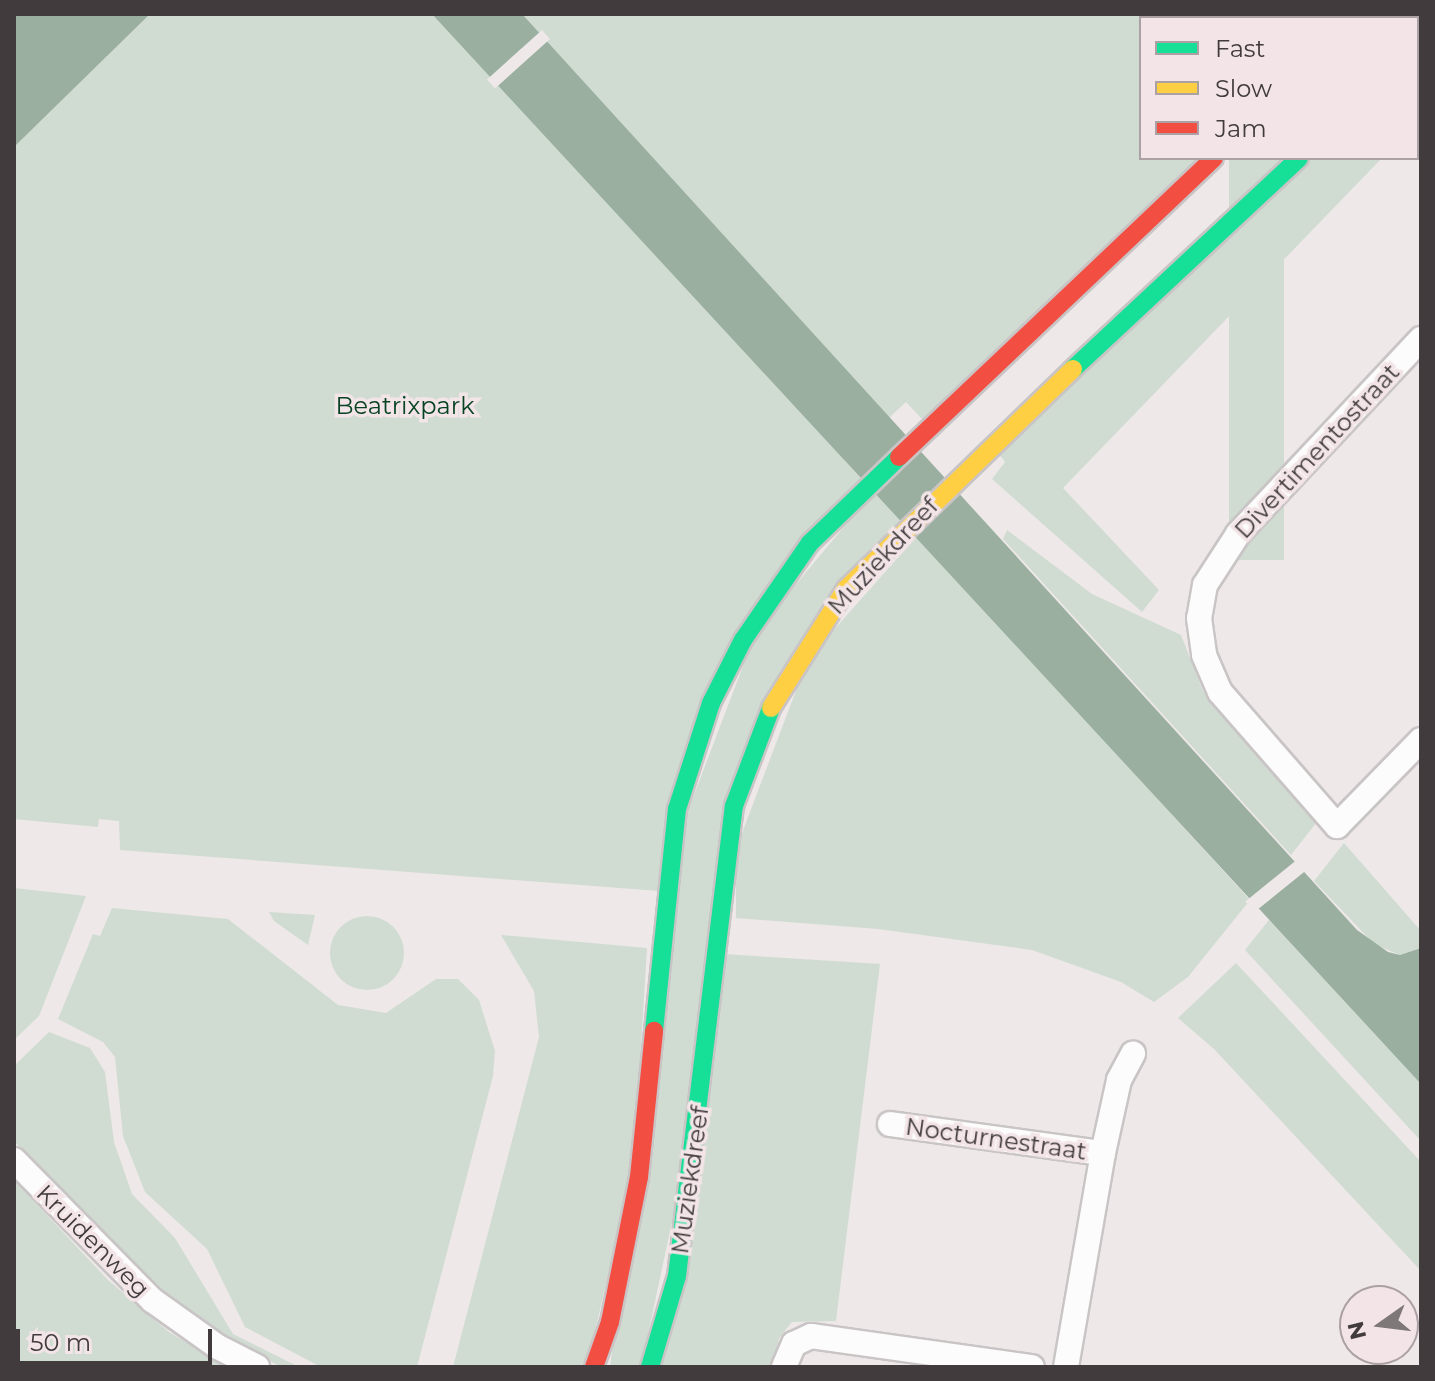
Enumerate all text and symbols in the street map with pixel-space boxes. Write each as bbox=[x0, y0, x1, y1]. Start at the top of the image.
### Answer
legend bbox=[1139, 16, 1419, 160]
text: Fast bbox=[1215, 34, 1265, 63]
text: Slow bbox=[1215, 74, 1272, 103]
text: Jam bbox=[1215, 114, 1267, 143]
street label: Divertimentostraat bbox=[1229, 358, 1405, 544]
park label: Beatrixpark bbox=[336, 392, 474, 420]
street label: Muziekdreef bbox=[822, 492, 944, 620]
street label: Muziekdreef bbox=[665, 1104, 715, 1256]
street label: Nocturnestraat bbox=[904, 1112, 1088, 1166]
street label: Kruidenweg bbox=[31, 1179, 155, 1303]
north arrow bbox=[1339, 1285, 1419, 1365]
scale bar bbox=[20, 1313, 216, 1363]
text: N bbox=[1342, 1319, 1372, 1342]
text: 50 m bbox=[30, 1328, 91, 1357]

